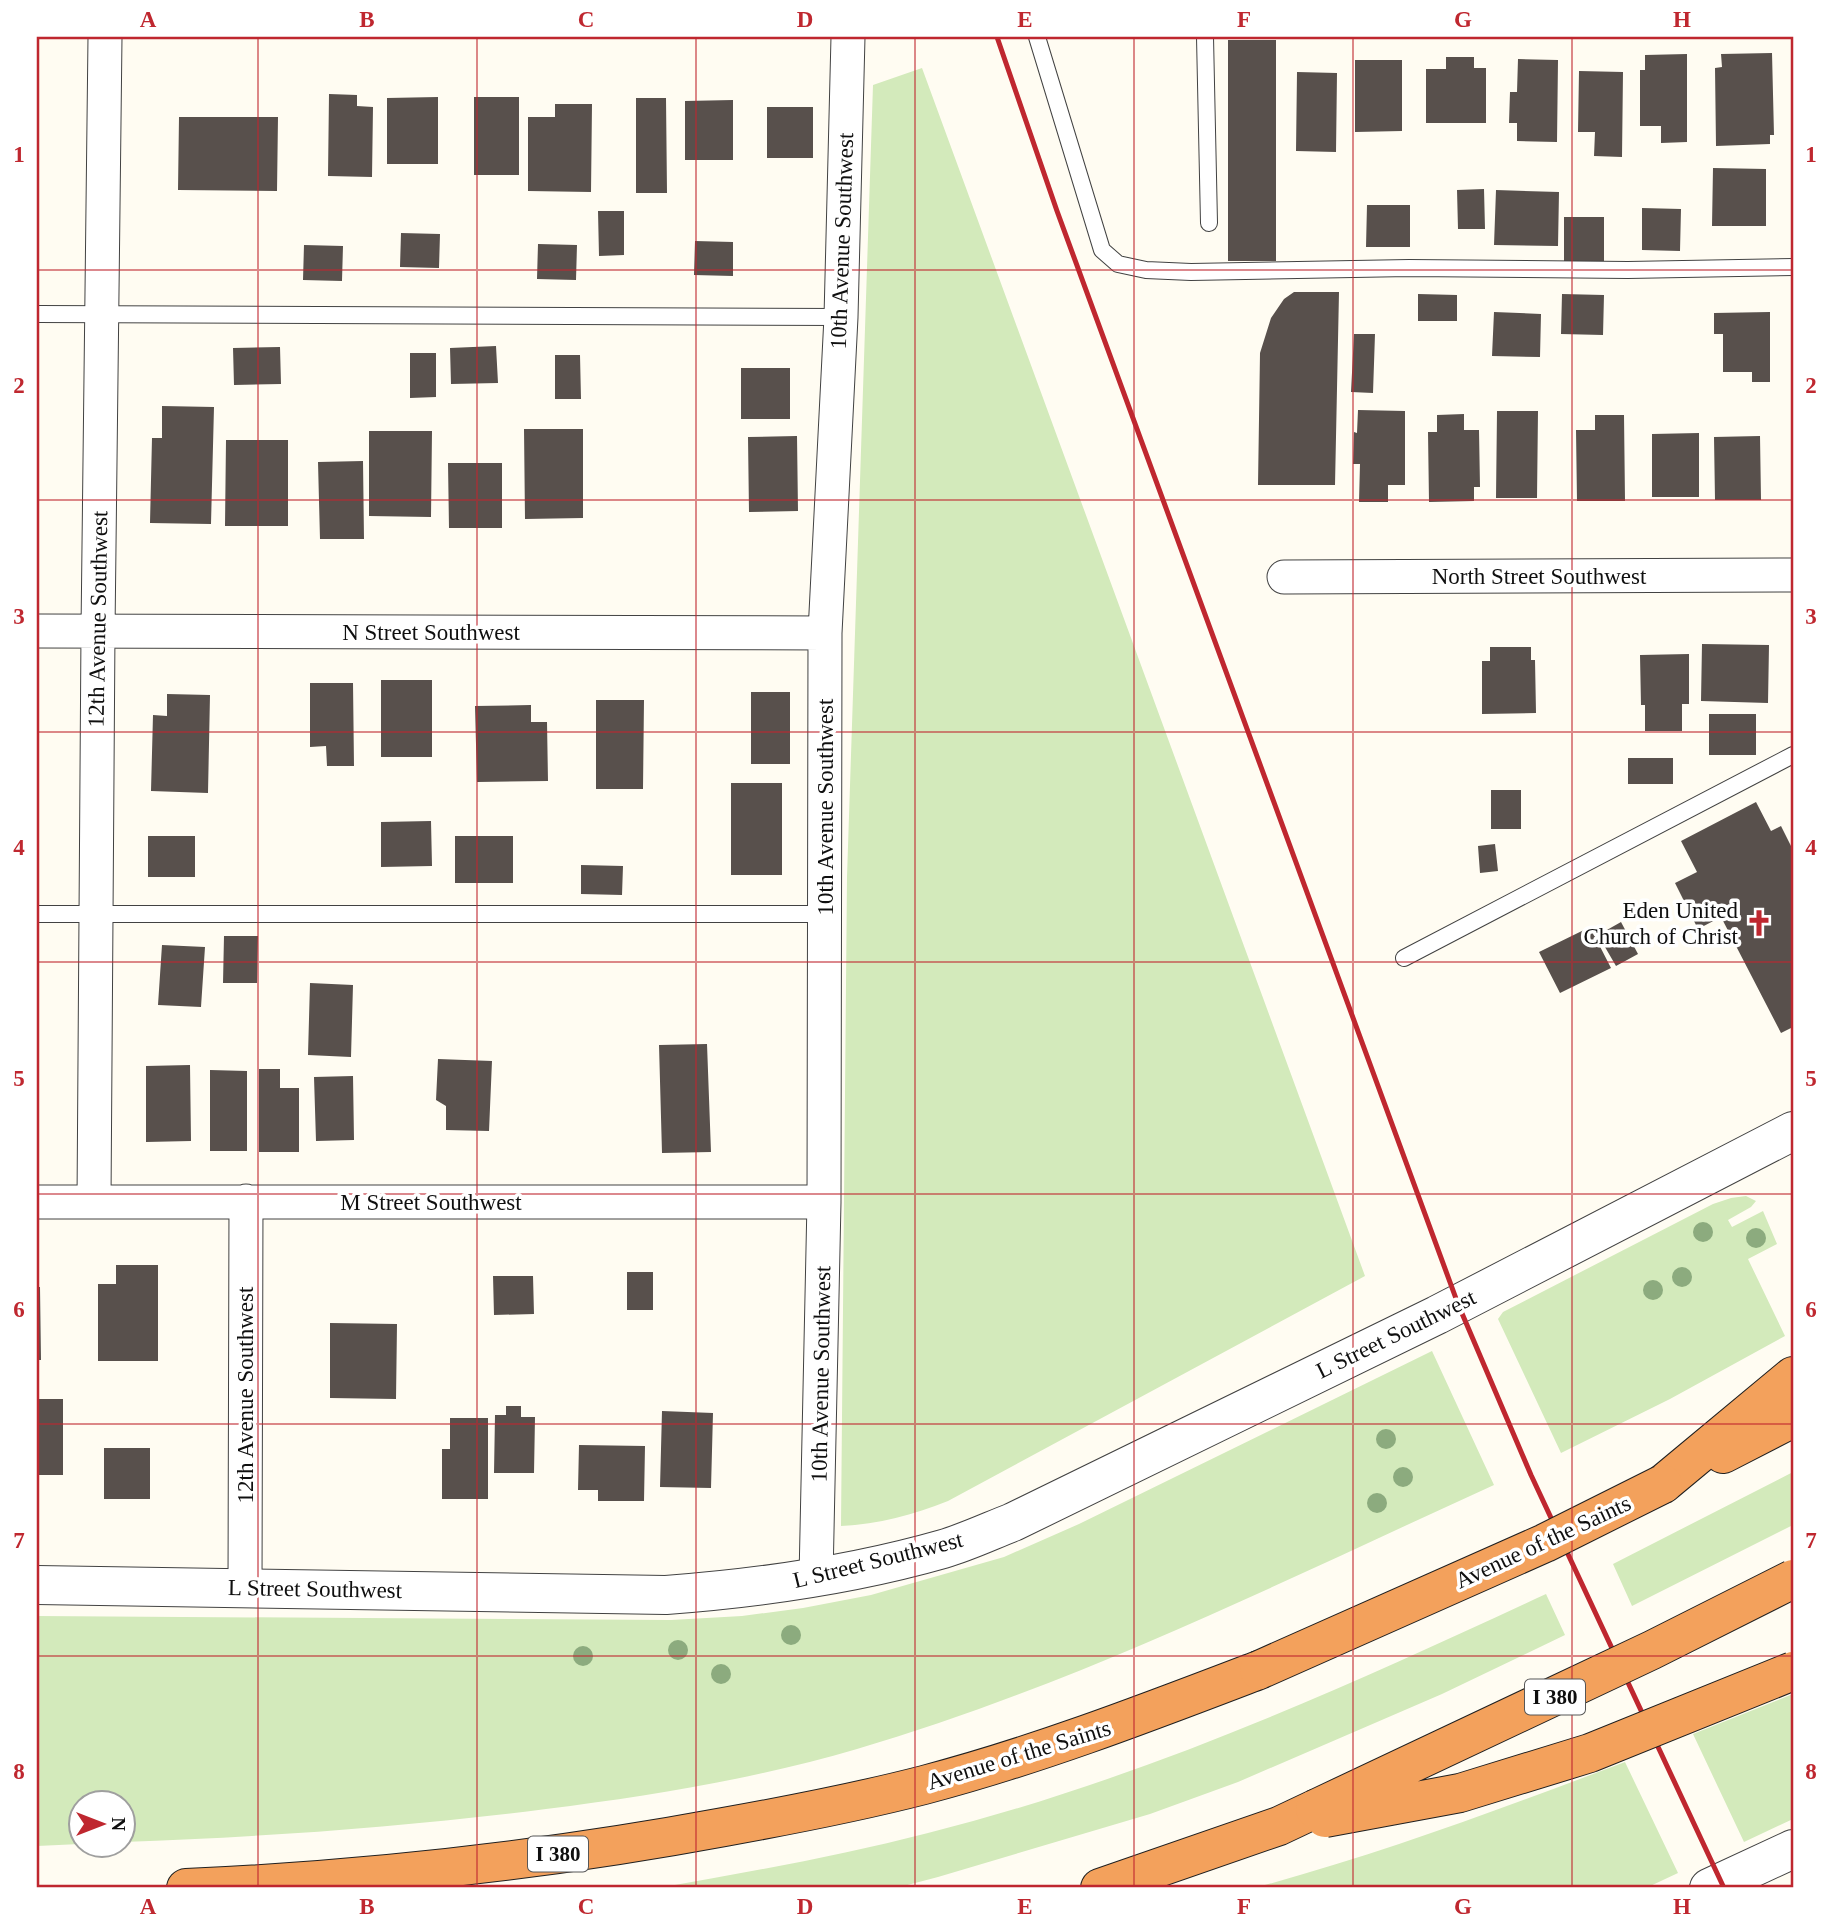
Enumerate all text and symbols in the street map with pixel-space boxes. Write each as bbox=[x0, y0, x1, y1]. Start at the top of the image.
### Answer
text: A bbox=[140, 7, 157, 32]
text: B bbox=[359, 7, 375, 32]
text: C bbox=[578, 7, 594, 32]
text: D bbox=[797, 7, 813, 32]
text: E bbox=[1017, 7, 1033, 32]
text: F bbox=[1237, 7, 1251, 32]
text: G bbox=[1454, 7, 1472, 32]
text: H bbox=[1673, 7, 1691, 32]
street label: 10th Avenue Southwest bbox=[826, 132, 858, 350]
text: 1 bbox=[13, 142, 25, 167]
text: 1 bbox=[1805, 142, 1817, 167]
text: 2 bbox=[13, 373, 25, 398]
text: 2 bbox=[1805, 373, 1817, 398]
street label: 12th Avenue Southwest bbox=[84, 510, 112, 728]
street label: North Street Southwest bbox=[1432, 564, 1647, 589]
text: 3 bbox=[13, 604, 25, 629]
text: 3 bbox=[1805, 604, 1817, 629]
street label: N Street Southwest bbox=[342, 620, 520, 645]
street label: 10th Avenue Southwest bbox=[813, 698, 838, 915]
text: 4 bbox=[13, 835, 25, 860]
text: 4 bbox=[1805, 835, 1817, 860]
place label: Eden United Church of Christ bbox=[1583, 898, 1739, 949]
church icon: Eden United Church of Christ bbox=[1744, 908, 1774, 938]
text: 5 bbox=[13, 1066, 25, 1091]
text: 5 bbox=[1805, 1066, 1817, 1091]
street label: M Street Southwest bbox=[340, 1190, 522, 1215]
street label: 10th Avenue Southwest bbox=[807, 1265, 835, 1483]
street label: L Street Southwest bbox=[1312, 1284, 1480, 1383]
street label: 12th Avenue Southwest bbox=[233, 1286, 258, 1503]
text: 6 bbox=[13, 1297, 25, 1322]
text: 6 bbox=[1805, 1297, 1817, 1322]
street label: Avenue of the Saints bbox=[1451, 1490, 1635, 1594]
street label: L Street Southwest bbox=[790, 1527, 966, 1593]
text: 7 bbox=[13, 1528, 25, 1553]
text: 7 bbox=[1805, 1528, 1817, 1553]
street label: L Street Southwest bbox=[228, 1575, 403, 1603]
road number: I 380 bbox=[1525, 1680, 1585, 1714]
street label: Avenue of the Saints bbox=[924, 1715, 1114, 1795]
text: 8 bbox=[13, 1759, 25, 1784]
text: 8 bbox=[1805, 1759, 1817, 1784]
north arrow bbox=[66, 1788, 136, 1858]
text: N bbox=[108, 1817, 129, 1831]
road number: I 380 bbox=[528, 1836, 588, 1871]
text: A bbox=[140, 1894, 157, 1919]
text: B bbox=[359, 1894, 375, 1919]
text: C bbox=[578, 1894, 594, 1919]
text: D bbox=[797, 1894, 813, 1919]
text: E bbox=[1017, 1894, 1033, 1919]
text: F bbox=[1237, 1894, 1251, 1919]
text: G bbox=[1454, 1894, 1472, 1919]
text: H bbox=[1673, 1894, 1691, 1919]

